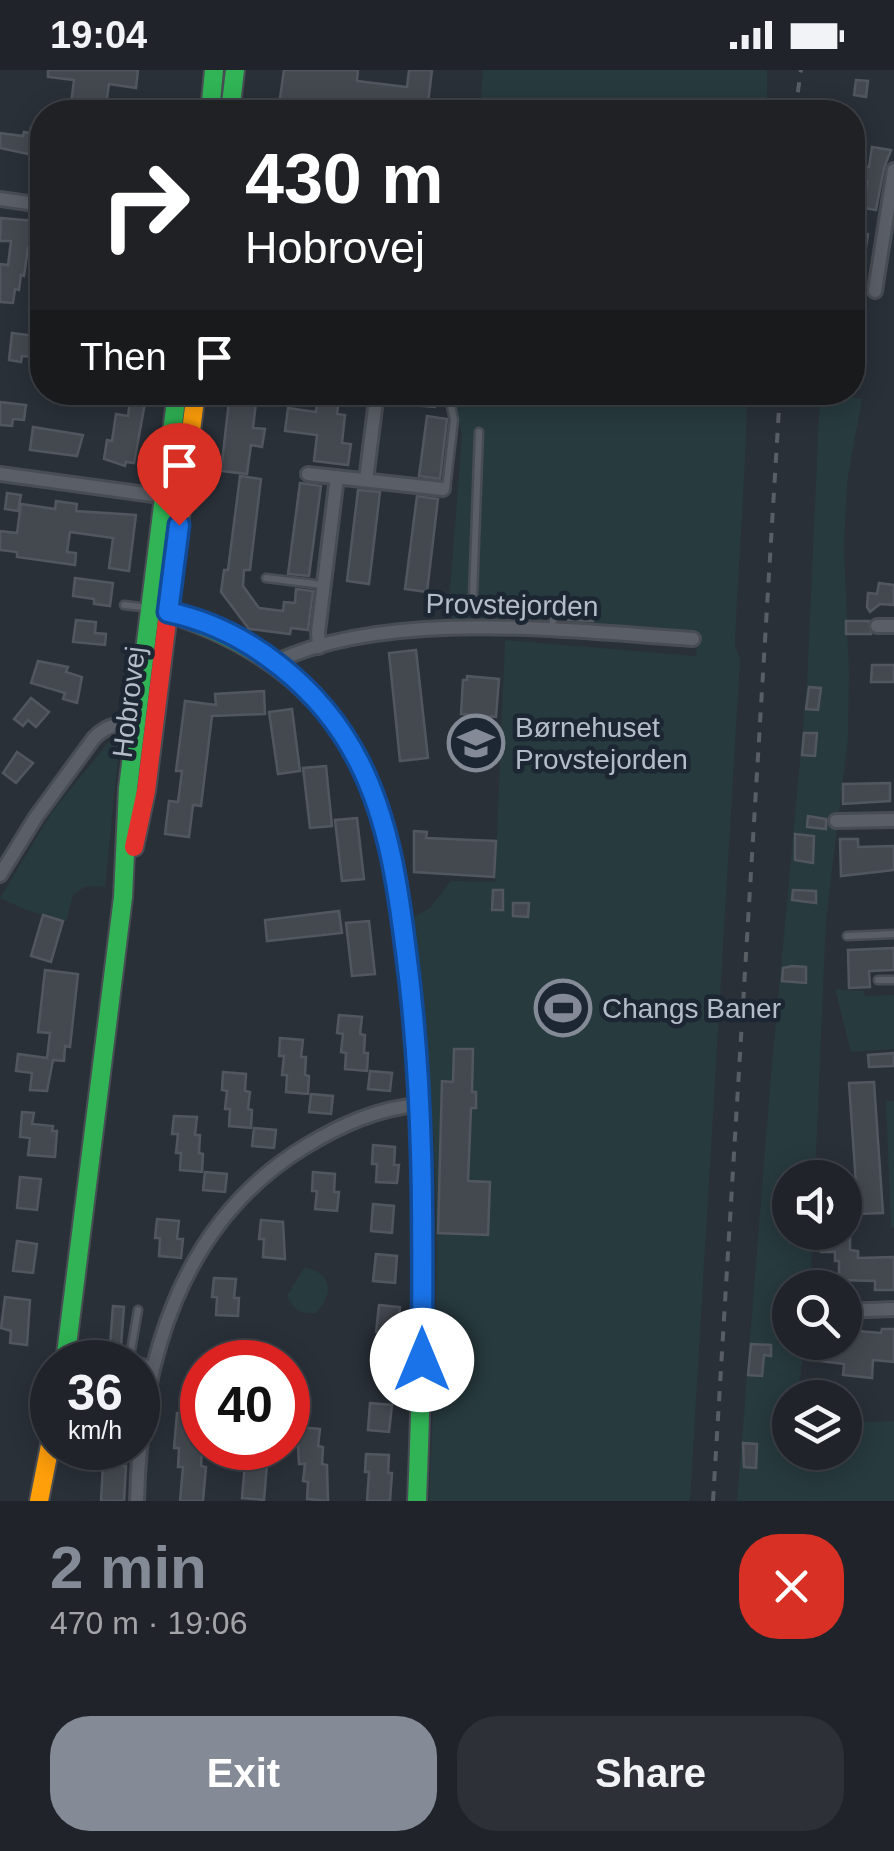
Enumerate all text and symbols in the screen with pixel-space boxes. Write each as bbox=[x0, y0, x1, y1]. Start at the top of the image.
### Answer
text: 19:04 bbox=[50, 14, 147, 56]
icon: right bbox=[80, 140, 210, 270]
text: 430 m bbox=[245, 140, 443, 218]
text: Hobrovej bbox=[245, 222, 425, 273]
icon: arrive bbox=[187, 330, 242, 385]
text: Then bbox=[80, 336, 167, 378]
pin bbox=[137, 423, 222, 526]
icon: arrive bbox=[152, 438, 207, 493]
street label: Provstejorden bbox=[425, 588, 599, 622]
street label: Hobrovej bbox=[107, 644, 151, 760]
place label: Børnehuset Provstejorden bbox=[515, 712, 688, 775]
school or university icon: Børnehuset Provstejorden bbox=[446, 713, 506, 773]
sports icon: Changs Baner bbox=[533, 978, 593, 1038]
place label: Changs Baner bbox=[602, 993, 781, 1024]
map controls bbox=[772, 1160, 862, 1470]
button: sound bbox=[772, 1160, 862, 1250]
button: search bbox=[772, 1270, 862, 1360]
position arrow bbox=[370, 1308, 474, 1412]
speed limit sign: 40 bbox=[180, 1340, 310, 1470]
text: 36 bbox=[67, 1365, 123, 1421]
button: layers bbox=[772, 1380, 862, 1470]
text: km/h bbox=[68, 1416, 122, 1444]
text: 2 min bbox=[50, 1534, 207, 1601]
button: close bbox=[739, 1534, 844, 1639]
text: 470 m · 19:06 bbox=[50, 1605, 247, 1641]
button: Exit bbox=[50, 1716, 437, 1831]
button: Share bbox=[457, 1716, 844, 1831]

